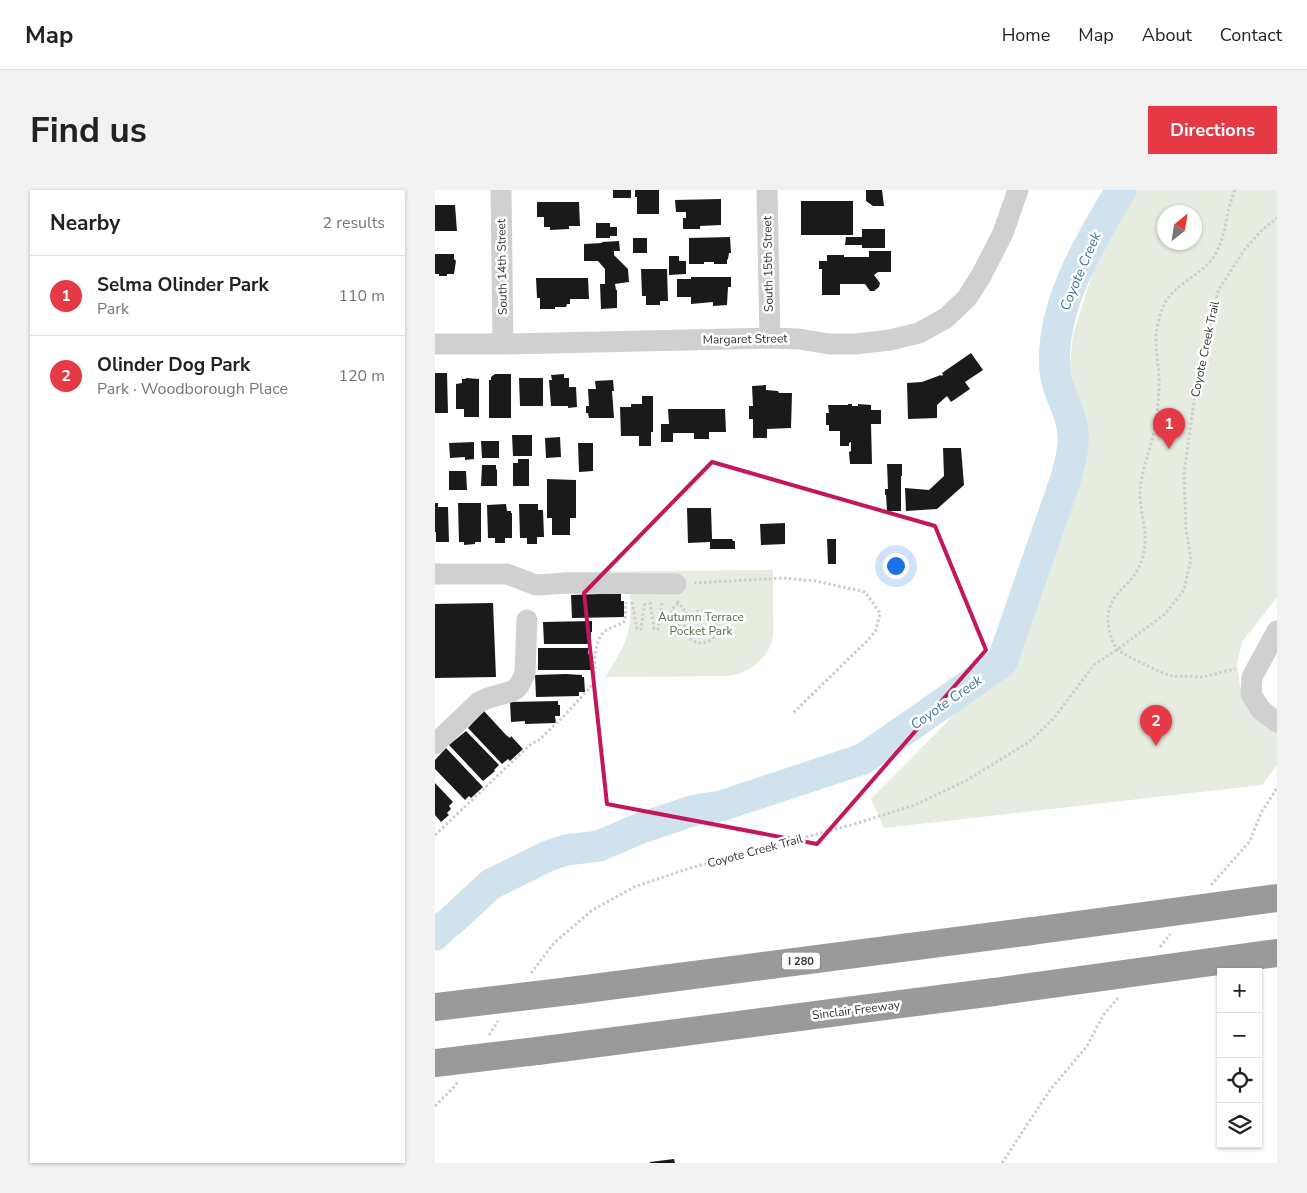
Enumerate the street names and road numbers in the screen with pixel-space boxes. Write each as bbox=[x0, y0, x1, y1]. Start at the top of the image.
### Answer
street label: South 15th Street bbox=[759, 215, 777, 312]
street label: South 14th Street bbox=[493, 218, 511, 315]
street label: Coyote Creek Trail bbox=[1187, 299, 1223, 399]
street label: Margaret Street bbox=[702, 330, 788, 348]
street label: Coyote Creek Trail bbox=[706, 830, 805, 871]
road number: I 280 bbox=[782, 952, 820, 969]
street label: Sinclair Freeway bbox=[811, 997, 902, 1023]

